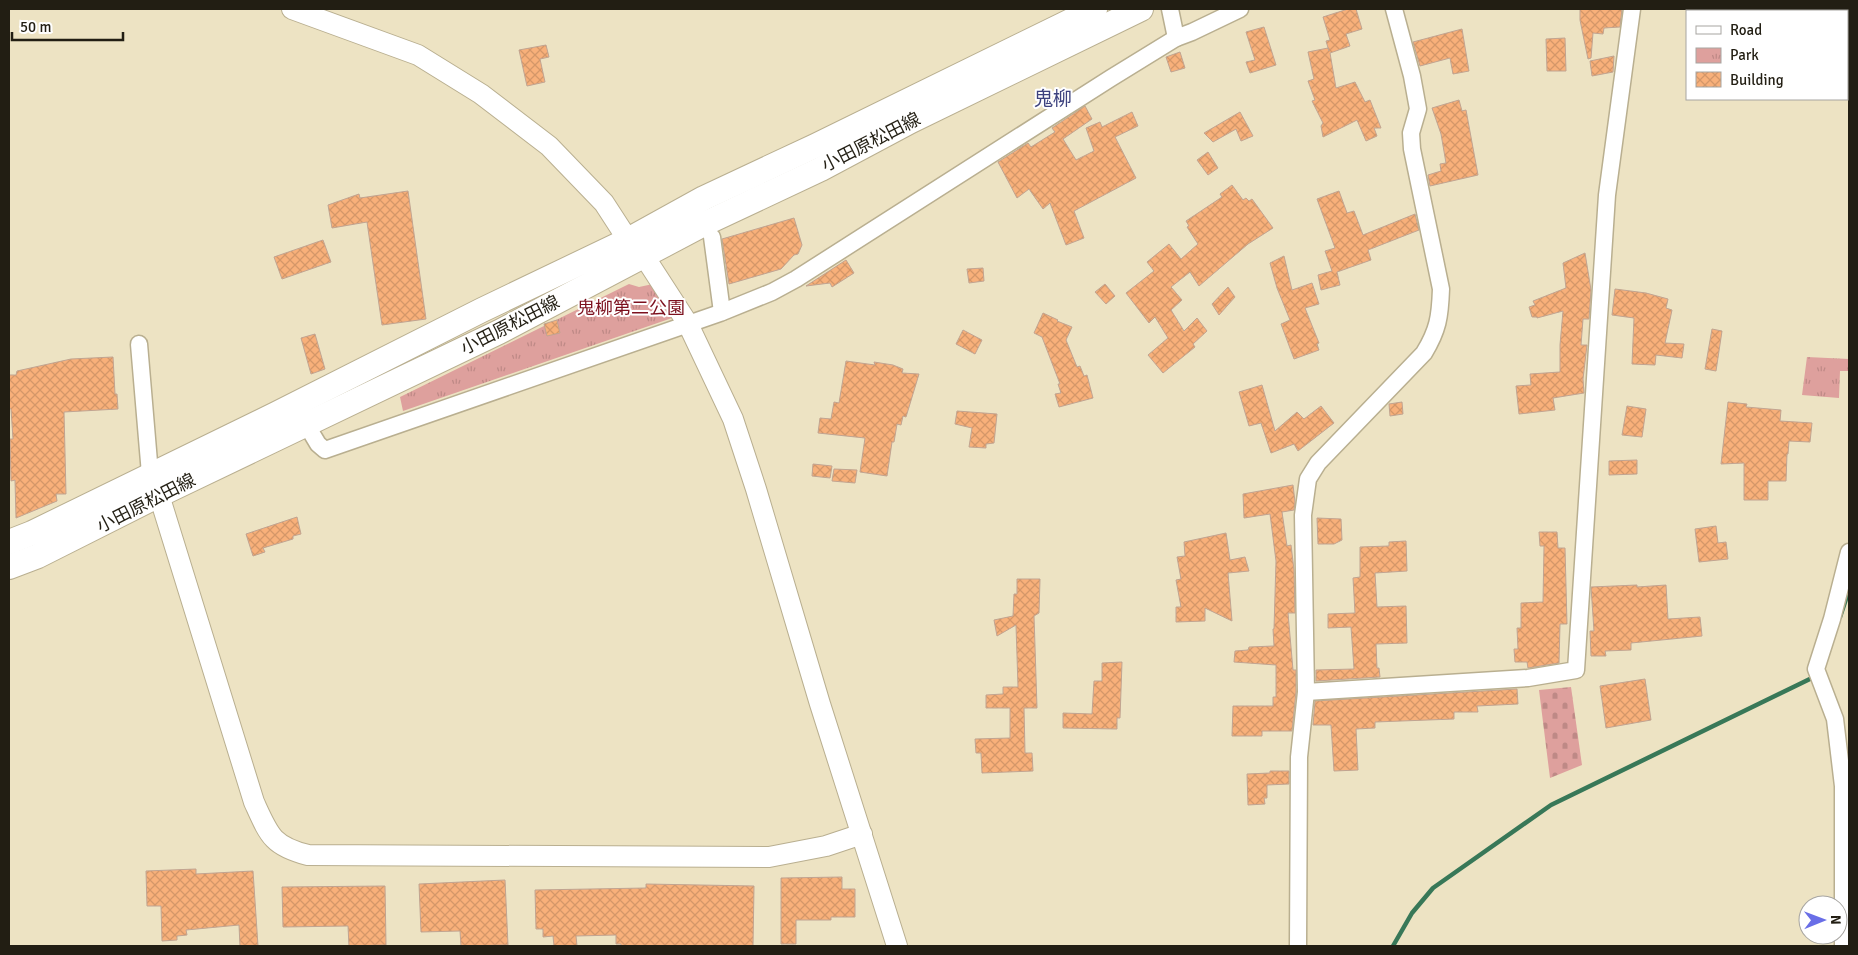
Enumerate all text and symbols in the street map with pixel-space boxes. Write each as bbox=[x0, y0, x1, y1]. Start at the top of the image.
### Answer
scale bar bbox=[12, 10, 124, 42]
legend bbox=[1686, 10, 1848, 100]
text: 50 m bbox=[20, 18, 51, 36]
text: Road bbox=[1730, 21, 1762, 39]
text: Park bbox=[1730, 46, 1759, 64]
text: Building bbox=[1730, 71, 1784, 89]
district label: 鬼柳 bbox=[1034, 87, 1072, 111]
street label: 小田原松田線 bbox=[818, 108, 924, 176]
street label: 小田原松田線 bbox=[457, 291, 563, 359]
park label: 鬼柳第二公園 bbox=[577, 297, 685, 319]
street label: 小田原松田線 bbox=[93, 469, 199, 537]
north arrow bbox=[1798, 895, 1848, 945]
text: N bbox=[1827, 915, 1844, 925]

